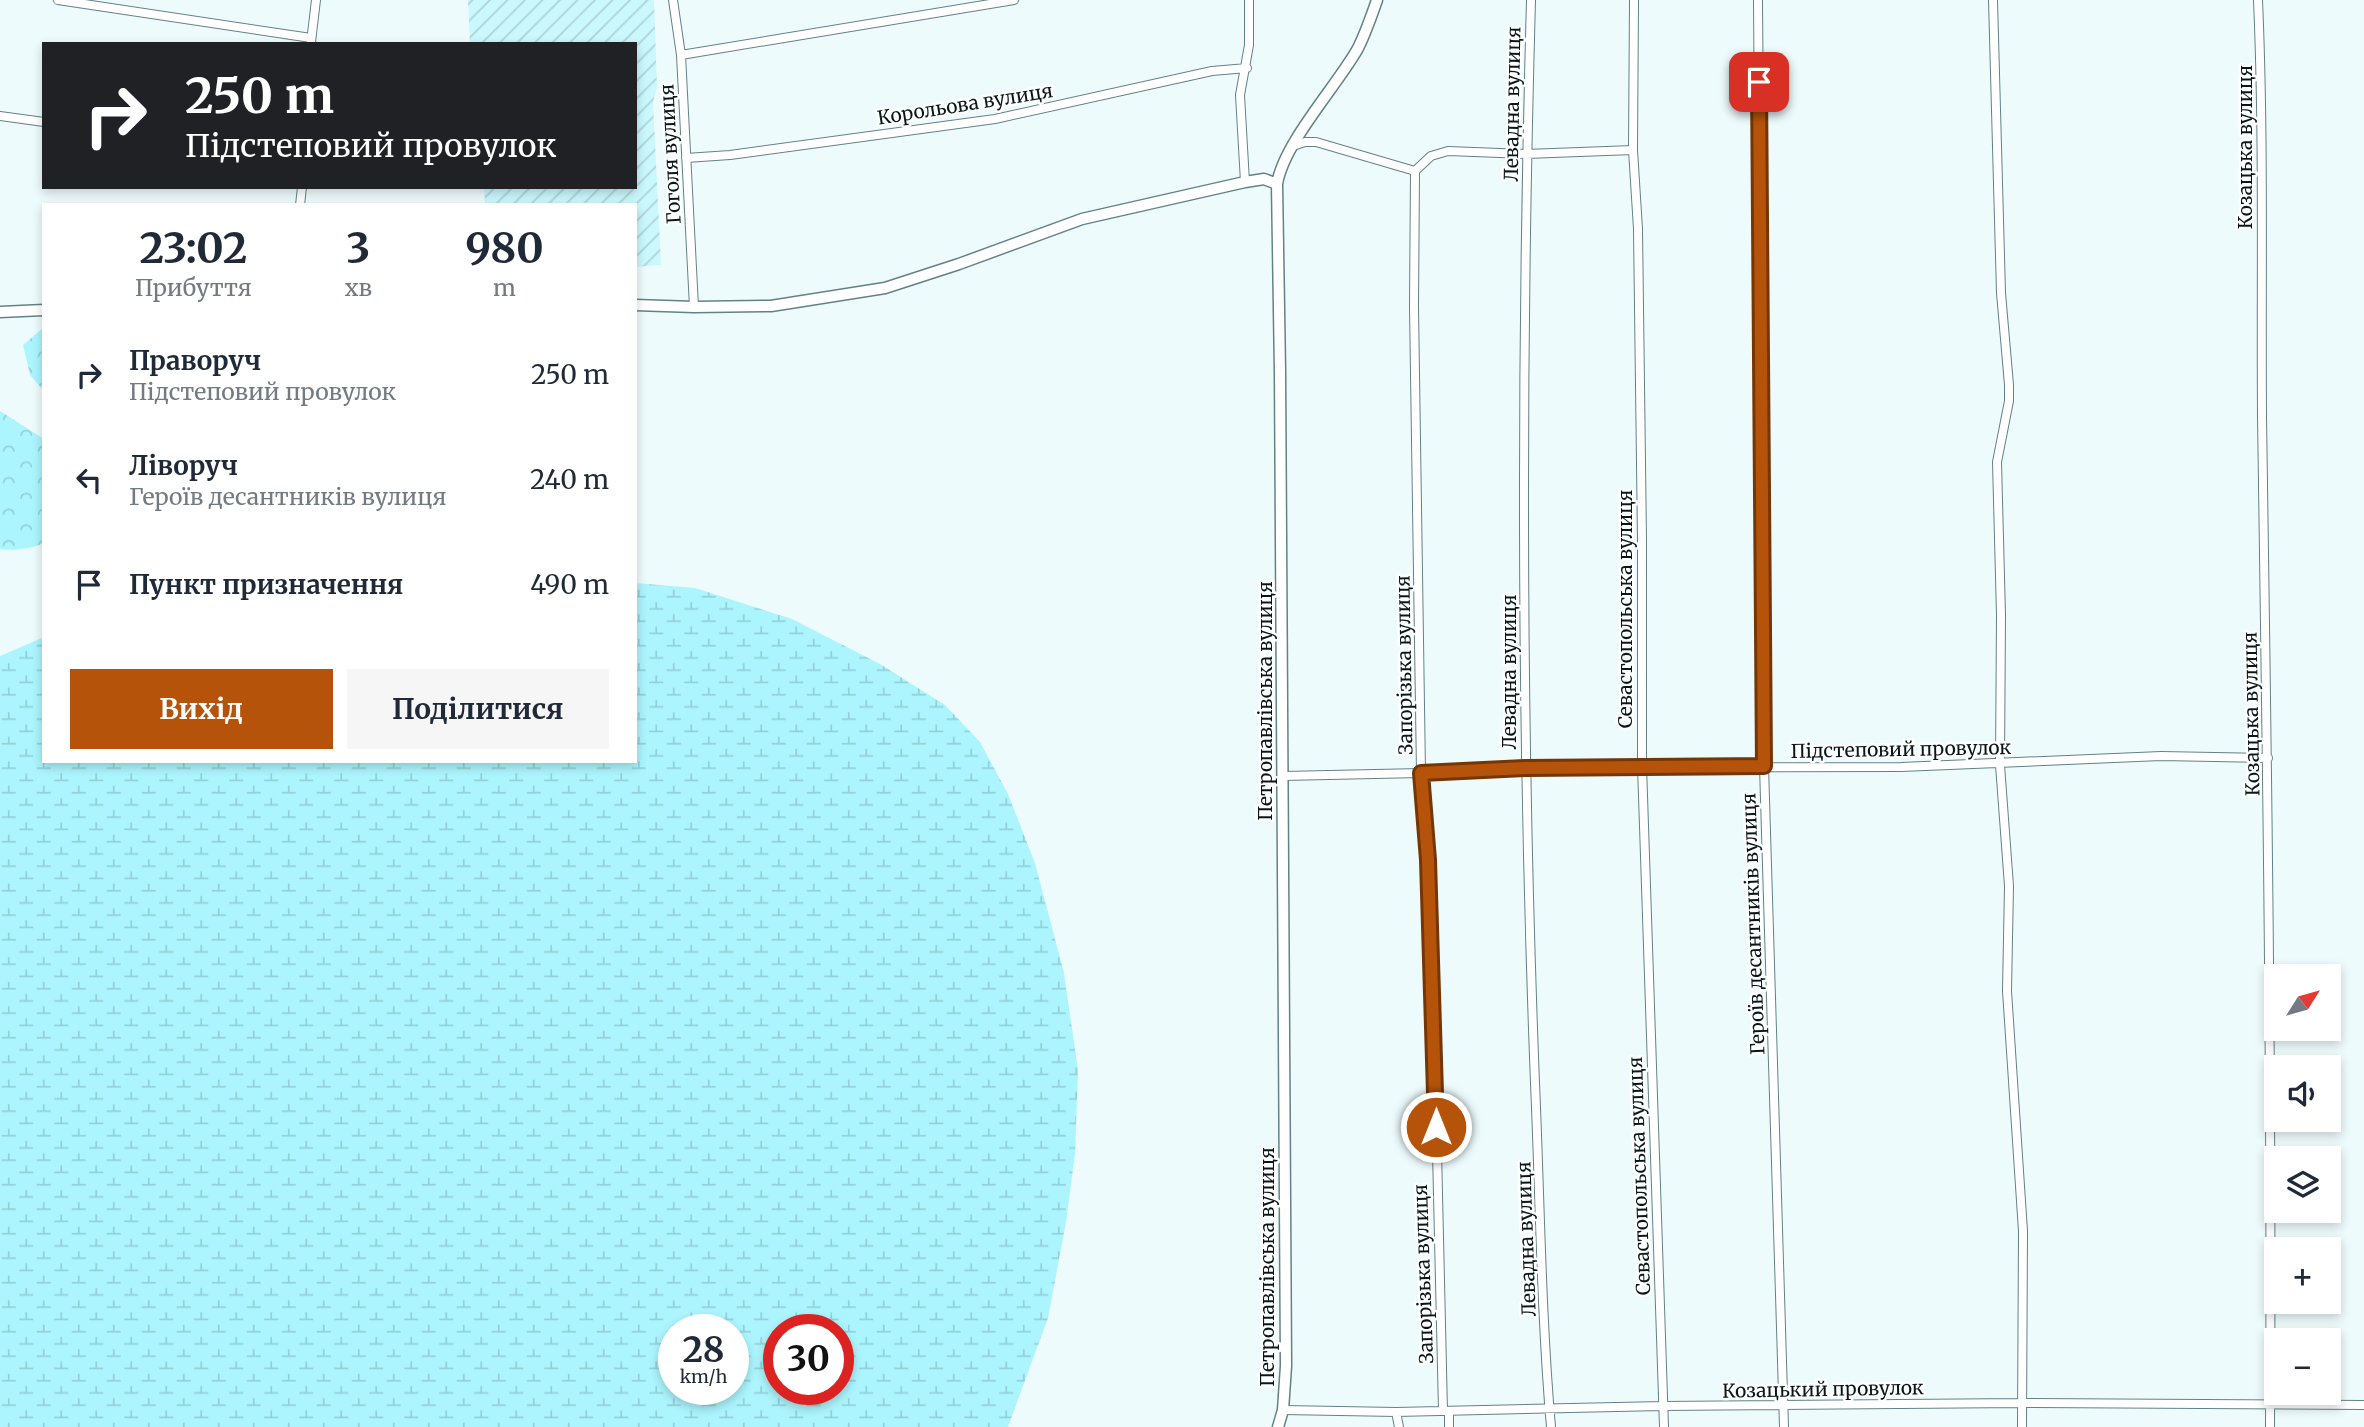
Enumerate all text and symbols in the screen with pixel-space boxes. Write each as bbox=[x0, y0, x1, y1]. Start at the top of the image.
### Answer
street label: Левадна вулиця bbox=[1499, 26, 1525, 182]
pin bbox=[1729, 52, 1789, 112]
icon: arrive bbox=[1740, 63, 1778, 101]
text: 250 m bbox=[185, 65, 334, 126]
street label: Козацька вулиця bbox=[2233, 65, 2257, 229]
icon: right bbox=[70, 70, 161, 161]
street label: Корольова вулиця bbox=[876, 78, 1054, 130]
street label: Гоголя вулиця bbox=[654, 83, 686, 225]
text: Підстеповий провулок bbox=[185, 126, 557, 166]
text: 23:02 bbox=[139, 222, 247, 274]
text: 3 bbox=[346, 222, 370, 274]
text: 980 bbox=[465, 222, 544, 274]
text: Прибуття bbox=[135, 273, 252, 302]
text: хв bbox=[345, 273, 372, 302]
text: m bbox=[493, 273, 516, 302]
text: Праворуч bbox=[129, 344, 261, 377]
icon: right bbox=[70, 356, 108, 394]
text: 250 m bbox=[531, 358, 609, 391]
text: Підстеповий провулок bbox=[129, 377, 396, 406]
text: Ліворуч bbox=[129, 449, 238, 482]
icon: left bbox=[70, 461, 108, 499]
text: 240 m bbox=[530, 463, 609, 496]
text: Героїв десантників вулиця bbox=[129, 482, 446, 511]
street label: Севастопольська вулиця bbox=[1613, 490, 1637, 728]
icon: arrive bbox=[70, 566, 108, 604]
text: Пункт призначення bbox=[129, 568, 403, 601]
text: 490 m bbox=[530, 568, 609, 601]
street label: Запорізька вулиця bbox=[1390, 575, 1418, 755]
street label: Петропавлівська вулиця bbox=[1253, 581, 1277, 821]
street label: Левадна вулиця bbox=[1497, 594, 1521, 750]
street label: Козацька вулиця bbox=[2238, 632, 2264, 796]
button: Вихід bbox=[70, 669, 333, 749]
button: Поділитися bbox=[347, 669, 609, 749]
street label: Підстеповий провулок bbox=[1791, 735, 2011, 763]
street label: Героїв десантників вулиця bbox=[1736, 793, 1770, 1055]
north arrow bbox=[2264, 964, 2342, 1041]
map controls bbox=[2264, 964, 2341, 1405]
button: sound bbox=[2264, 1055, 2341, 1132]
street label: Севастопольська вулиця bbox=[1623, 1056, 1655, 1296]
position arrow bbox=[1399, 1090, 1473, 1164]
button: layers bbox=[2264, 1146, 2341, 1223]
street label: Петропавлівська вулиця bbox=[1255, 1147, 1279, 1387]
street label: Левадна вулиця bbox=[1511, 1161, 1541, 1317]
street label: Запорізька вулиця bbox=[1408, 1184, 1438, 1364]
button: + bbox=[2264, 1237, 2341, 1314]
speed limit sign: 30 bbox=[763, 1314, 854, 1405]
text: 28 bbox=[682, 1328, 725, 1372]
button: − bbox=[2264, 1328, 2341, 1405]
text: km/h bbox=[680, 1365, 727, 1388]
street label: Козацький провулок bbox=[1722, 1375, 1924, 1403]

